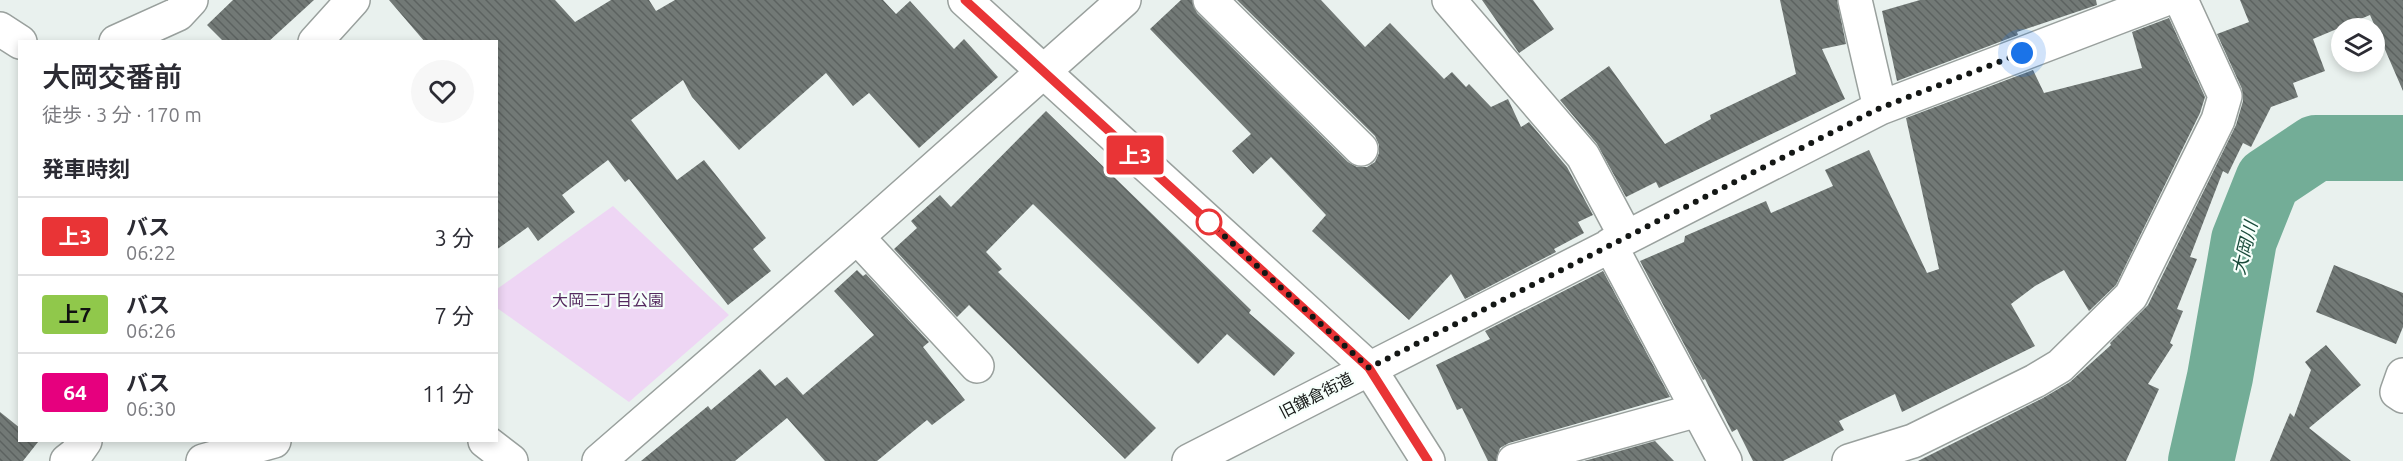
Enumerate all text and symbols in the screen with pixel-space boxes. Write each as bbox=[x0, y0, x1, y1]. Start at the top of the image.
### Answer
map controls bbox=[2331, 18, 2385, 72]
button: layers bbox=[2331, 18, 2385, 72]
your location bbox=[2007, 38, 2037, 68]
button: heart bbox=[411, 60, 474, 123]
text: 大岡交番前 bbox=[42, 61, 182, 92]
text: 徒歩 · 3 分 · 170 m bbox=[42, 103, 202, 126]
line badge: 上3 bbox=[1108, 136, 1162, 174]
text: 上3 bbox=[1119, 143, 1151, 167]
text: 発車時刻 bbox=[42, 156, 130, 181]
unlabelled marker bbox=[1196, 209, 1222, 235]
text: バス bbox=[126, 214, 170, 239]
water label: 大岡川 bbox=[2228, 217, 2261, 276]
text: 上3 bbox=[59, 224, 91, 248]
text: 3 分 bbox=[435, 225, 474, 250]
text: 06:22 bbox=[126, 241, 176, 264]
park label: 大岡三丁目公園 bbox=[552, 291, 664, 309]
text: バス bbox=[126, 292, 170, 317]
text: 上7 bbox=[59, 302, 91, 326]
text: 7 分 bbox=[435, 303, 474, 328]
text: 06:26 bbox=[126, 319, 176, 342]
street label: 旧鎌倉街道 bbox=[1276, 369, 1356, 421]
text: バス bbox=[126, 370, 170, 395]
text: 64 bbox=[63, 380, 87, 404]
text: 11 分 bbox=[422, 381, 474, 406]
text: 06:30 bbox=[126, 397, 176, 420]

